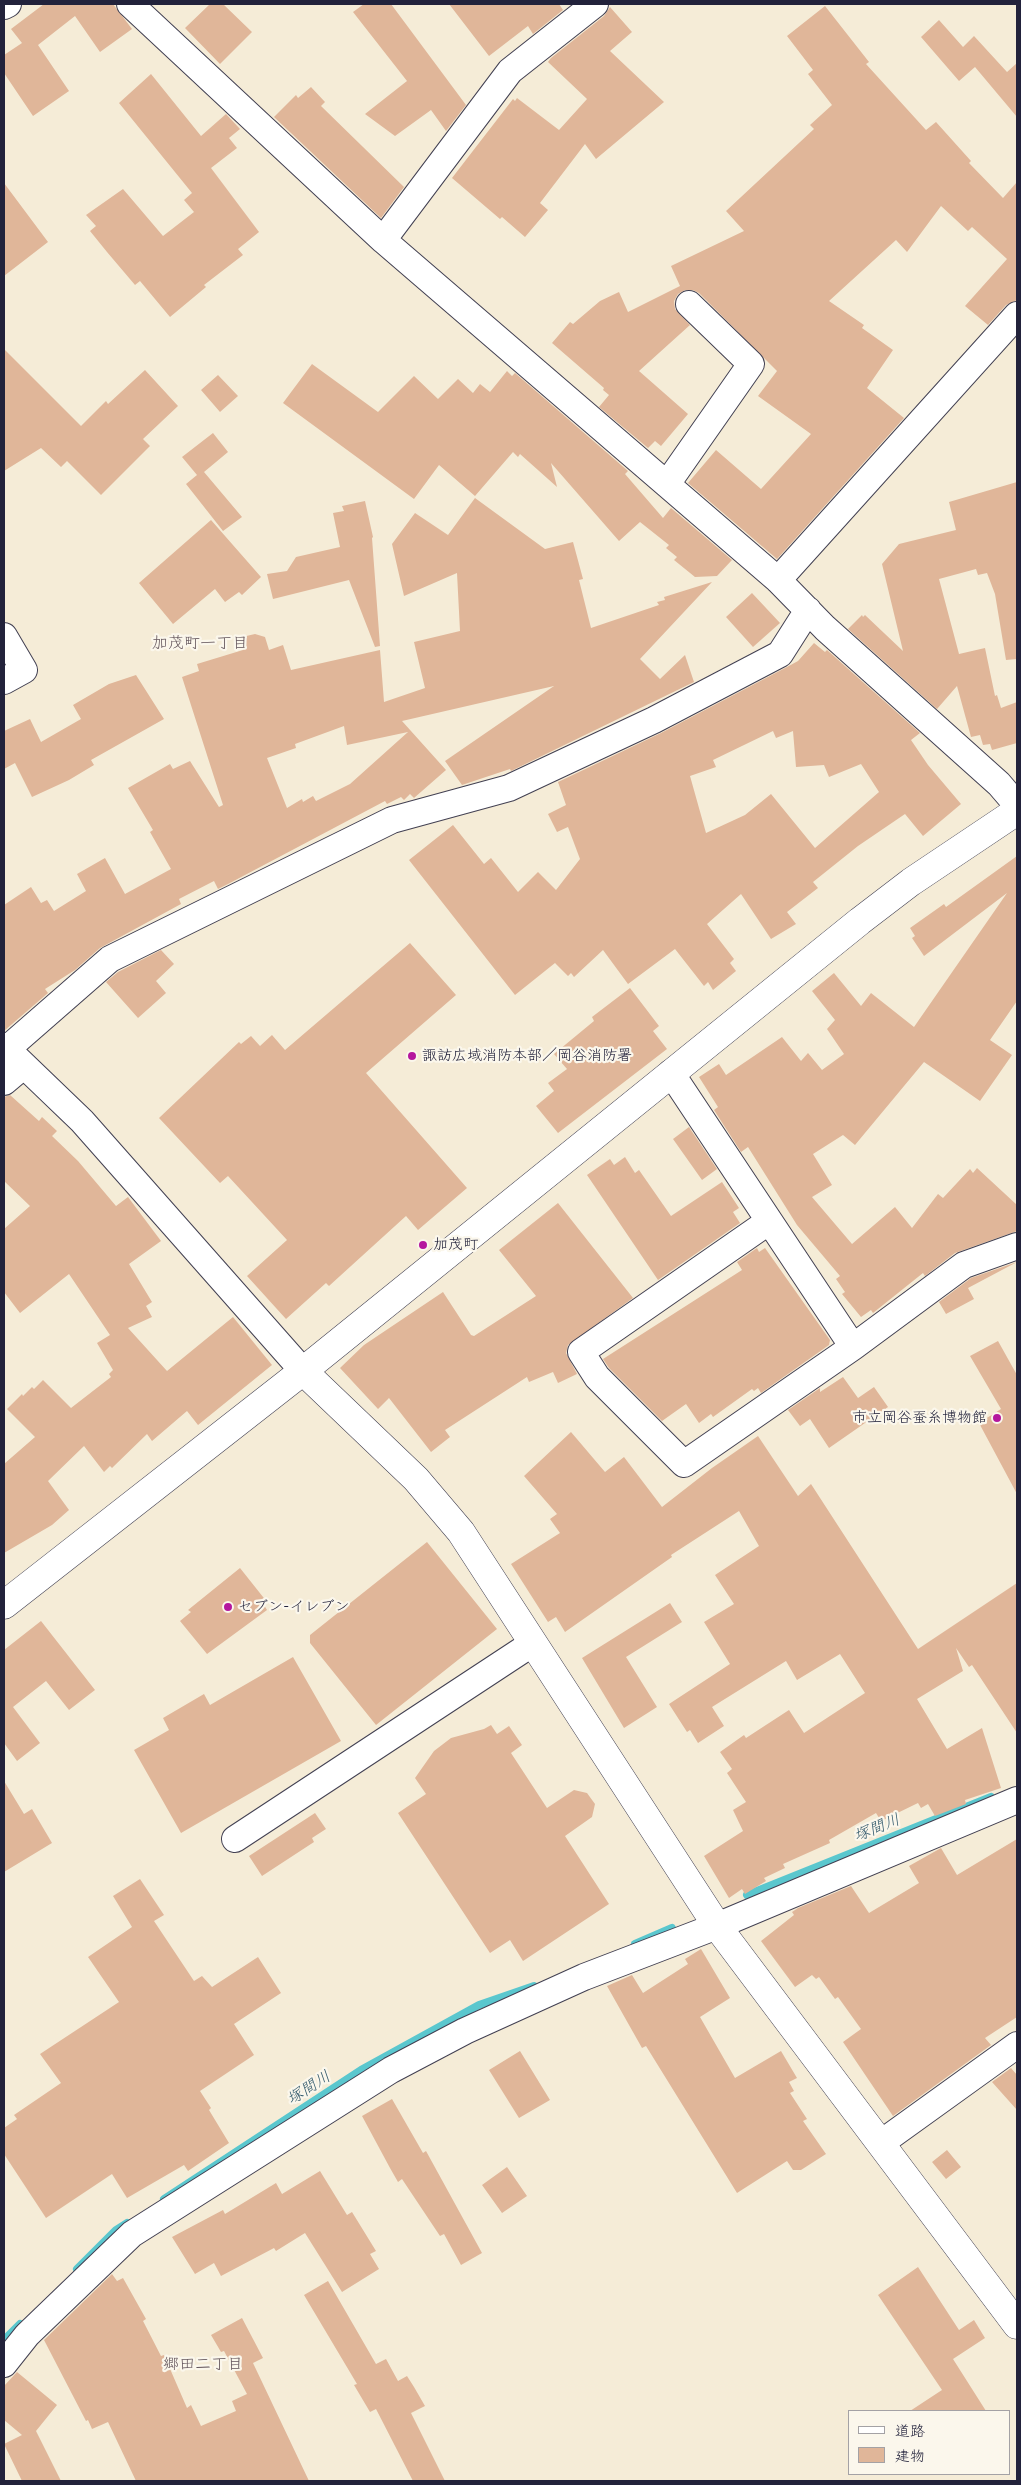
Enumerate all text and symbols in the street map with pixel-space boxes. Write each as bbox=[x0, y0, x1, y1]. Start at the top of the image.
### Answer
district label: 加茂町一丁目 bbox=[152, 633, 248, 653]
place label: 諏訪広域消防本部／岡谷消防署 bbox=[422, 1047, 632, 1065]
marker: 諏訪広域消防本部／岡谷消防署 bbox=[406, 1050, 418, 1062]
place label: 加茂町 bbox=[433, 1236, 478, 1254]
marker: 加茂町 bbox=[417, 1239, 429, 1251]
place label: 市立岡谷蚕糸博物館 bbox=[852, 1409, 987, 1427]
marker: 市立岡谷蚕糸博物館 bbox=[991, 1412, 1003, 1424]
place label: セブン-イレブン bbox=[238, 1598, 349, 1616]
marker: セブン-イレブン bbox=[222, 1601, 234, 1613]
water label: 塚間川 bbox=[851, 1810, 903, 1846]
water label: 塚間川 bbox=[284, 2067, 334, 2109]
district label: 郷田二丁目 bbox=[163, 2354, 243, 2374]
legend bbox=[848, 2410, 1011, 2475]
text: 道路 bbox=[895, 2421, 925, 2440]
text: 建物 bbox=[895, 2446, 925, 2465]

